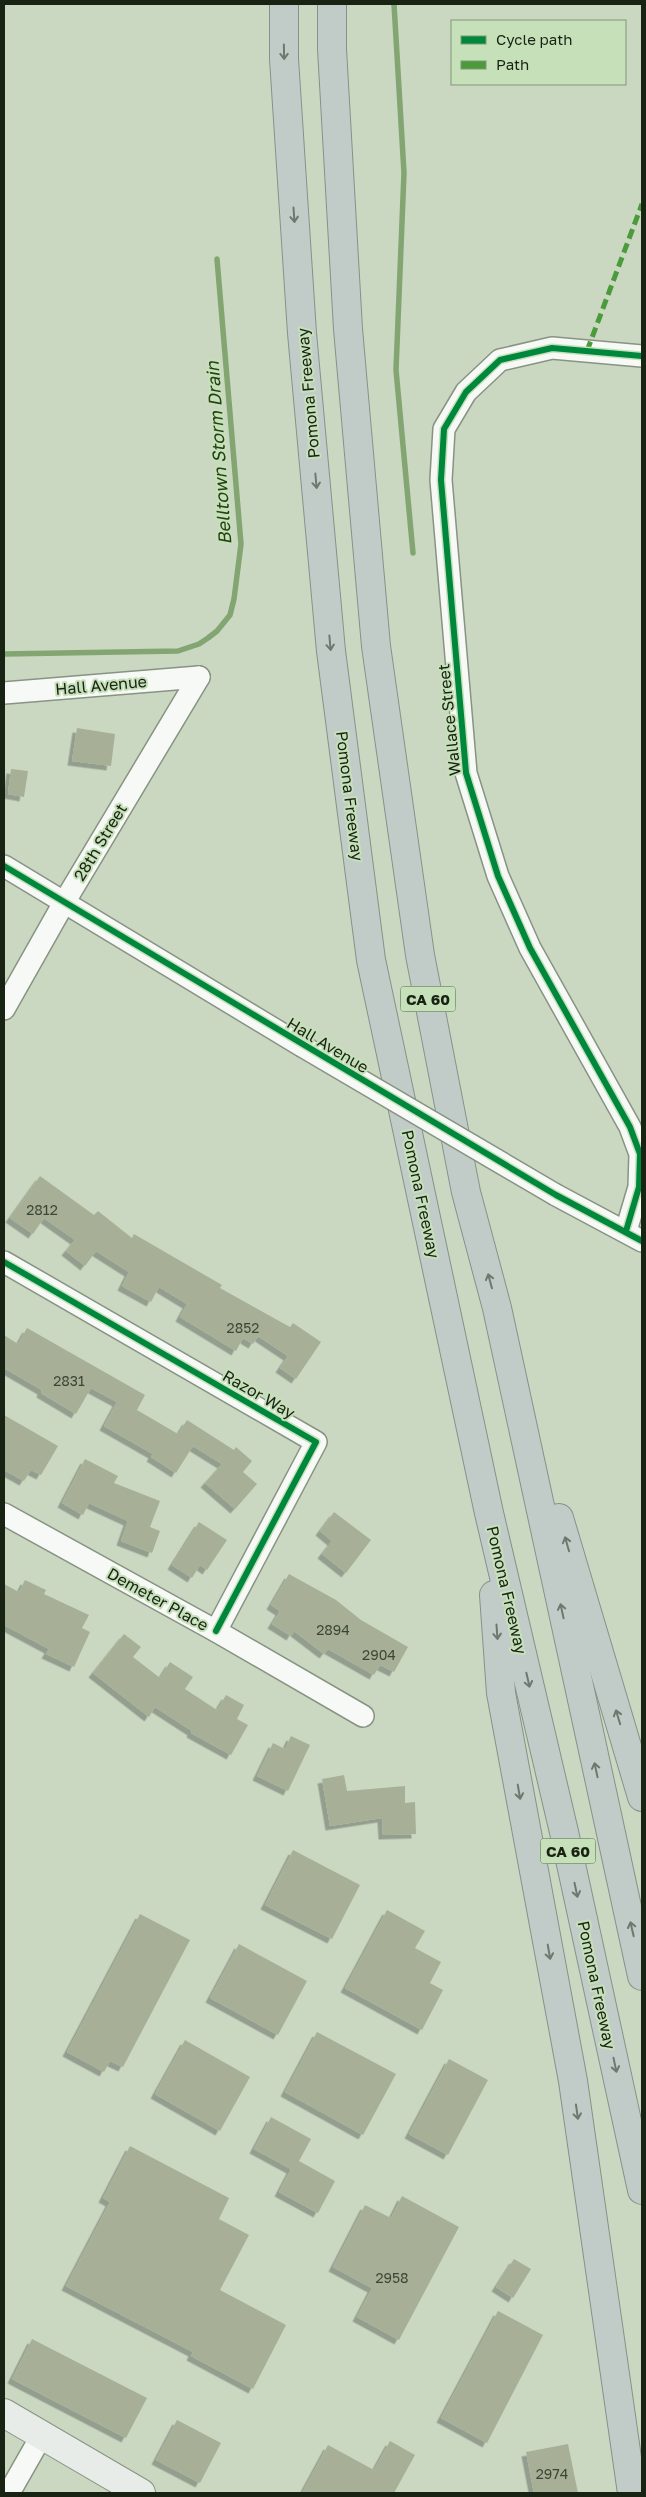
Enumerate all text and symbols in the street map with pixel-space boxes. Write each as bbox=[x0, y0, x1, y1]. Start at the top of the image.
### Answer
legend bbox=[451, 20, 626, 85]
text: Cycle path bbox=[496, 30, 572, 48]
one-way arrow bbox=[279, 44, 289, 60]
text: Path bbox=[496, 55, 529, 73]
one-way arrow bbox=[290, 206, 299, 222]
street label: Pomona Freeway bbox=[292, 327, 324, 459]
water label: Belltown Storm Drain bbox=[201, 360, 235, 545]
one-way arrow bbox=[311, 473, 320, 489]
one-way arrow bbox=[325, 635, 335, 651]
street label: Wallace Street bbox=[433, 663, 465, 777]
street label: Hall Avenue bbox=[54, 671, 148, 699]
street label: Pomona Freeway bbox=[332, 730, 368, 862]
street label: 28th Street bbox=[69, 800, 131, 884]
road number: CA 60 bbox=[400, 986, 456, 1012]
street label: Hall Avenue bbox=[283, 1013, 373, 1077]
street label: Pomona Freeway bbox=[398, 1128, 444, 1260]
house number: 2812 bbox=[26, 1201, 58, 1218]
one-way arrow bbox=[485, 1274, 494, 1290]
house number: 2852 bbox=[227, 1319, 259, 1336]
street label: Razor Way bbox=[219, 1365, 299, 1423]
house number: 2831 bbox=[53, 1372, 85, 1389]
street label: Pomona Freeway bbox=[483, 1524, 531, 1656]
one-way arrow bbox=[561, 1537, 571, 1553]
street label: Demeter Place bbox=[104, 1563, 212, 1635]
one-way arrow bbox=[557, 1604, 566, 1620]
house number: 2894 bbox=[316, 1621, 350, 1638]
one-way arrow bbox=[492, 1623, 501, 1639]
house number: 2904 bbox=[362, 1646, 396, 1663]
one-way arrow bbox=[524, 1672, 533, 1688]
one-way arrow bbox=[613, 1709, 623, 1725]
one-way arrow bbox=[591, 1762, 600, 1778]
one-way arrow bbox=[515, 1784, 525, 1800]
road number: CA 60 bbox=[540, 1838, 596, 1864]
one-way arrow bbox=[572, 1881, 581, 1897]
street label: Pomona Freeway bbox=[574, 1919, 620, 2051]
one-way arrow bbox=[626, 1921, 636, 1937]
one-way arrow bbox=[544, 1944, 554, 1960]
one-way arrow bbox=[611, 2057, 620, 2073]
one-way arrow bbox=[572, 2104, 582, 2120]
house number: 2958 bbox=[375, 2269, 409, 2286]
house number: 2974 bbox=[536, 2465, 568, 2482]

